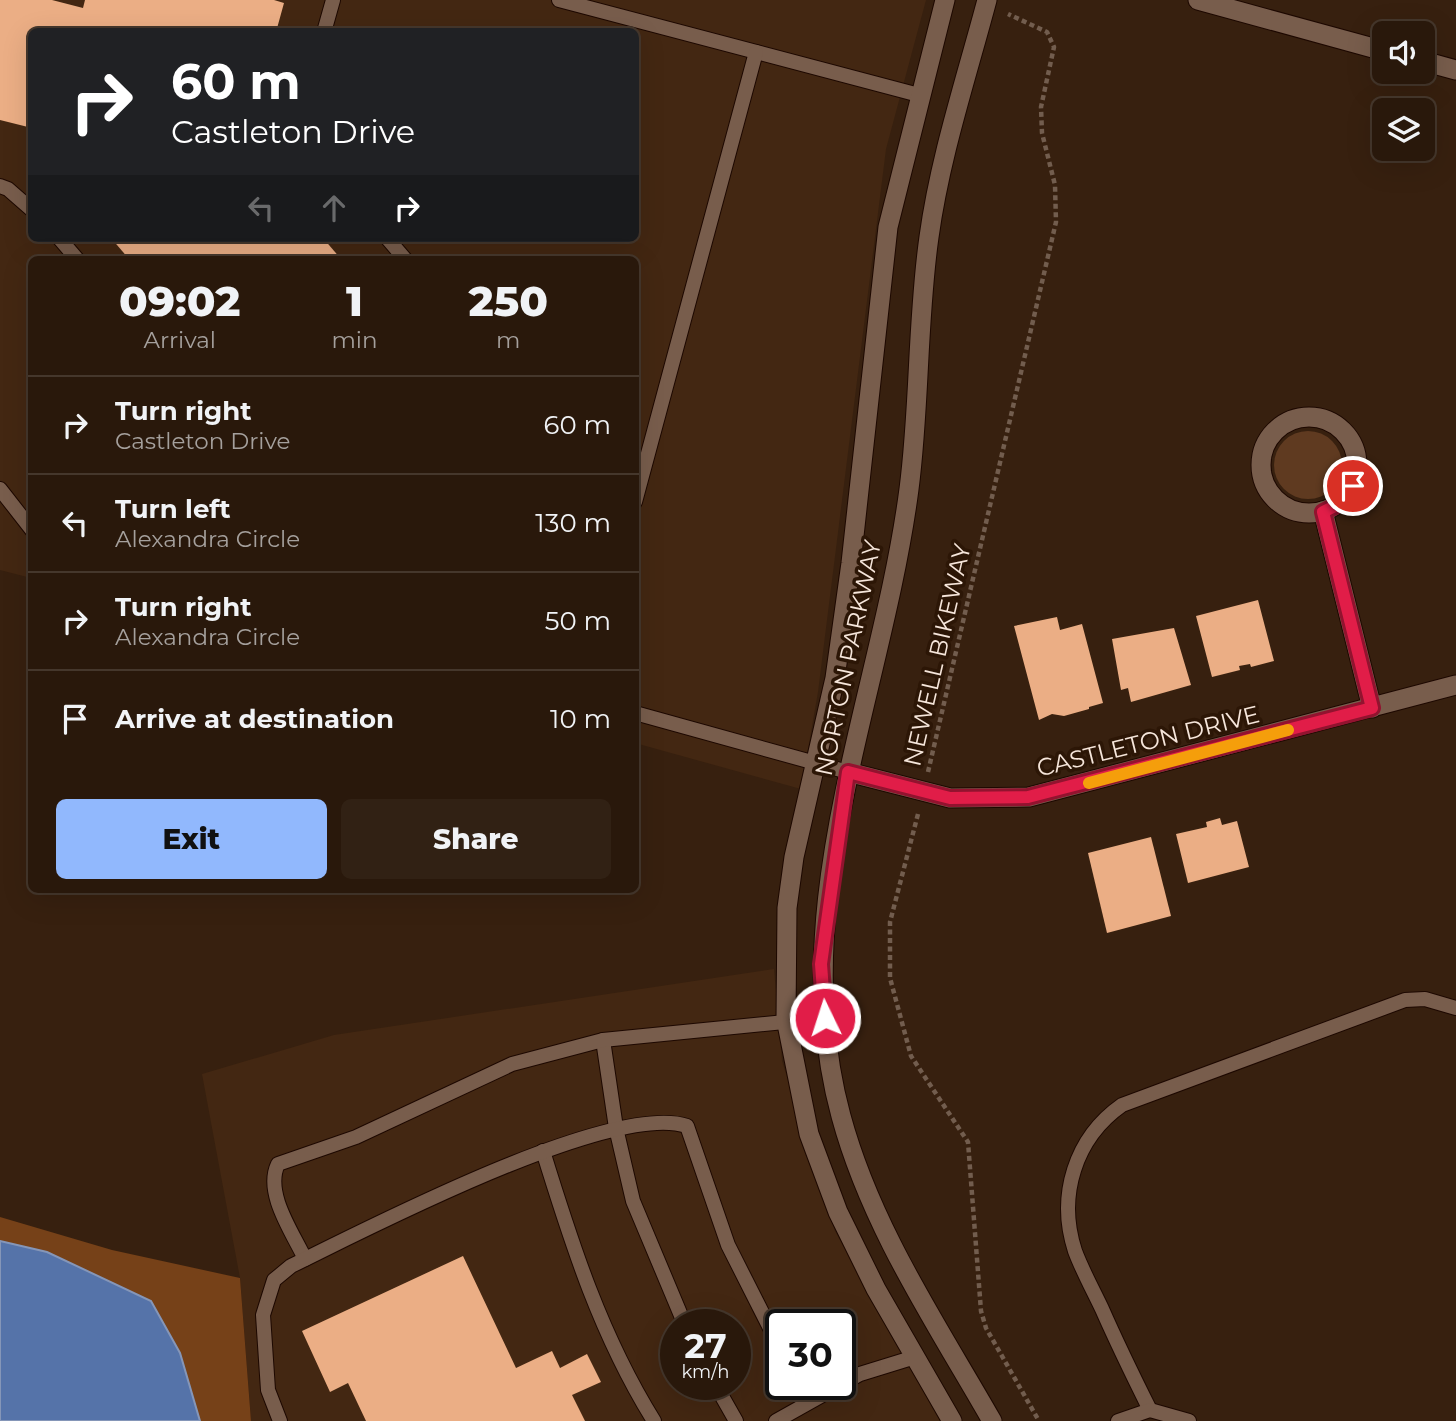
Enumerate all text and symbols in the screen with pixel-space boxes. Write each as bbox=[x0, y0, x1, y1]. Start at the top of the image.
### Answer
map controls bbox=[1372, 21, 1435, 161]
button: sound bbox=[1372, 21, 1435, 84]
text: 60 m bbox=[171, 52, 301, 111]
icon: right bbox=[56, 56, 147, 147]
button: layers bbox=[1372, 98, 1435, 161]
text: Castleton Drive bbox=[171, 112, 415, 151]
icon: left bbox=[242, 189, 280, 227]
icon: ahead bbox=[315, 189, 353, 227]
icon: right bbox=[388, 189, 426, 227]
text: 09:02 bbox=[119, 275, 241, 327]
text: 1 bbox=[346, 275, 363, 327]
text: 250 bbox=[469, 275, 548, 327]
text: Arrival bbox=[143, 326, 216, 354]
text: min bbox=[331, 326, 378, 354]
text: m bbox=[496, 326, 520, 354]
text: Turn right bbox=[115, 395, 251, 427]
icon: right bbox=[56, 406, 94, 444]
text: 60 m bbox=[544, 409, 611, 441]
text: Castleton Drive bbox=[115, 427, 290, 455]
pin bbox=[1323, 456, 1383, 516]
icon: arrive bbox=[1334, 467, 1372, 505]
text: Turn left bbox=[115, 493, 231, 525]
icon: left bbox=[56, 504, 94, 542]
text: 130 m bbox=[535, 507, 611, 539]
text: Alexandra Circle bbox=[115, 525, 300, 553]
street label: NORTON PARKWAY bbox=[809, 537, 887, 778]
street label: NEWELL BIKEWAY bbox=[897, 540, 977, 769]
text: Turn right bbox=[115, 591, 251, 623]
icon: right bbox=[56, 602, 94, 640]
text: 50 m bbox=[545, 605, 611, 637]
text: Alexandra Circle bbox=[115, 623, 300, 651]
street label: CASTLETON DRIVE bbox=[1034, 699, 1262, 783]
icon: arrive bbox=[56, 700, 94, 738]
text: Arrive at destination bbox=[115, 703, 394, 735]
text: 10 m bbox=[550, 703, 611, 735]
button: Exit bbox=[56, 799, 327, 879]
button: Share bbox=[341, 799, 611, 879]
position arrow bbox=[788, 981, 862, 1055]
speed limit sign: 30 bbox=[765, 1309, 856, 1400]
text: 27 bbox=[684, 1324, 727, 1367]
text: km/h bbox=[681, 1361, 730, 1383]

